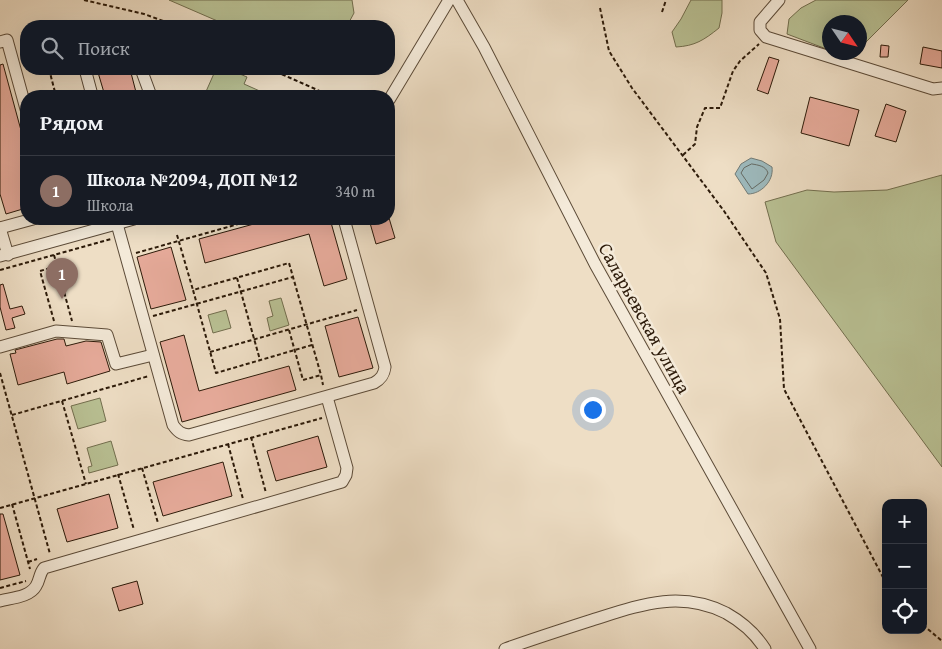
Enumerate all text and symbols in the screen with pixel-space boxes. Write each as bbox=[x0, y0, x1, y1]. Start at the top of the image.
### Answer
north arrow bbox=[822, 15, 867, 60]
search box bbox=[20, 20, 395, 75]
icon: search bbox=[38, 34, 66, 62]
text: Поиск bbox=[78, 34, 130, 62]
text: Рядом bbox=[40, 107, 103, 138]
text: Школа №2094, ДОП №12 bbox=[87, 165, 298, 193]
text: 1 bbox=[52, 179, 60, 203]
text: 340 m bbox=[335, 179, 375, 203]
text: Школа bbox=[87, 193, 133, 217]
street label: Саларьевская улица bbox=[592, 237, 698, 399]
pin: 1 bbox=[46, 258, 78, 299]
your location bbox=[580, 397, 606, 423]
map controls bbox=[882, 499, 927, 634]
button: + bbox=[882, 499, 927, 544]
button: − bbox=[882, 544, 927, 589]
button: locate bbox=[882, 589, 927, 634]

